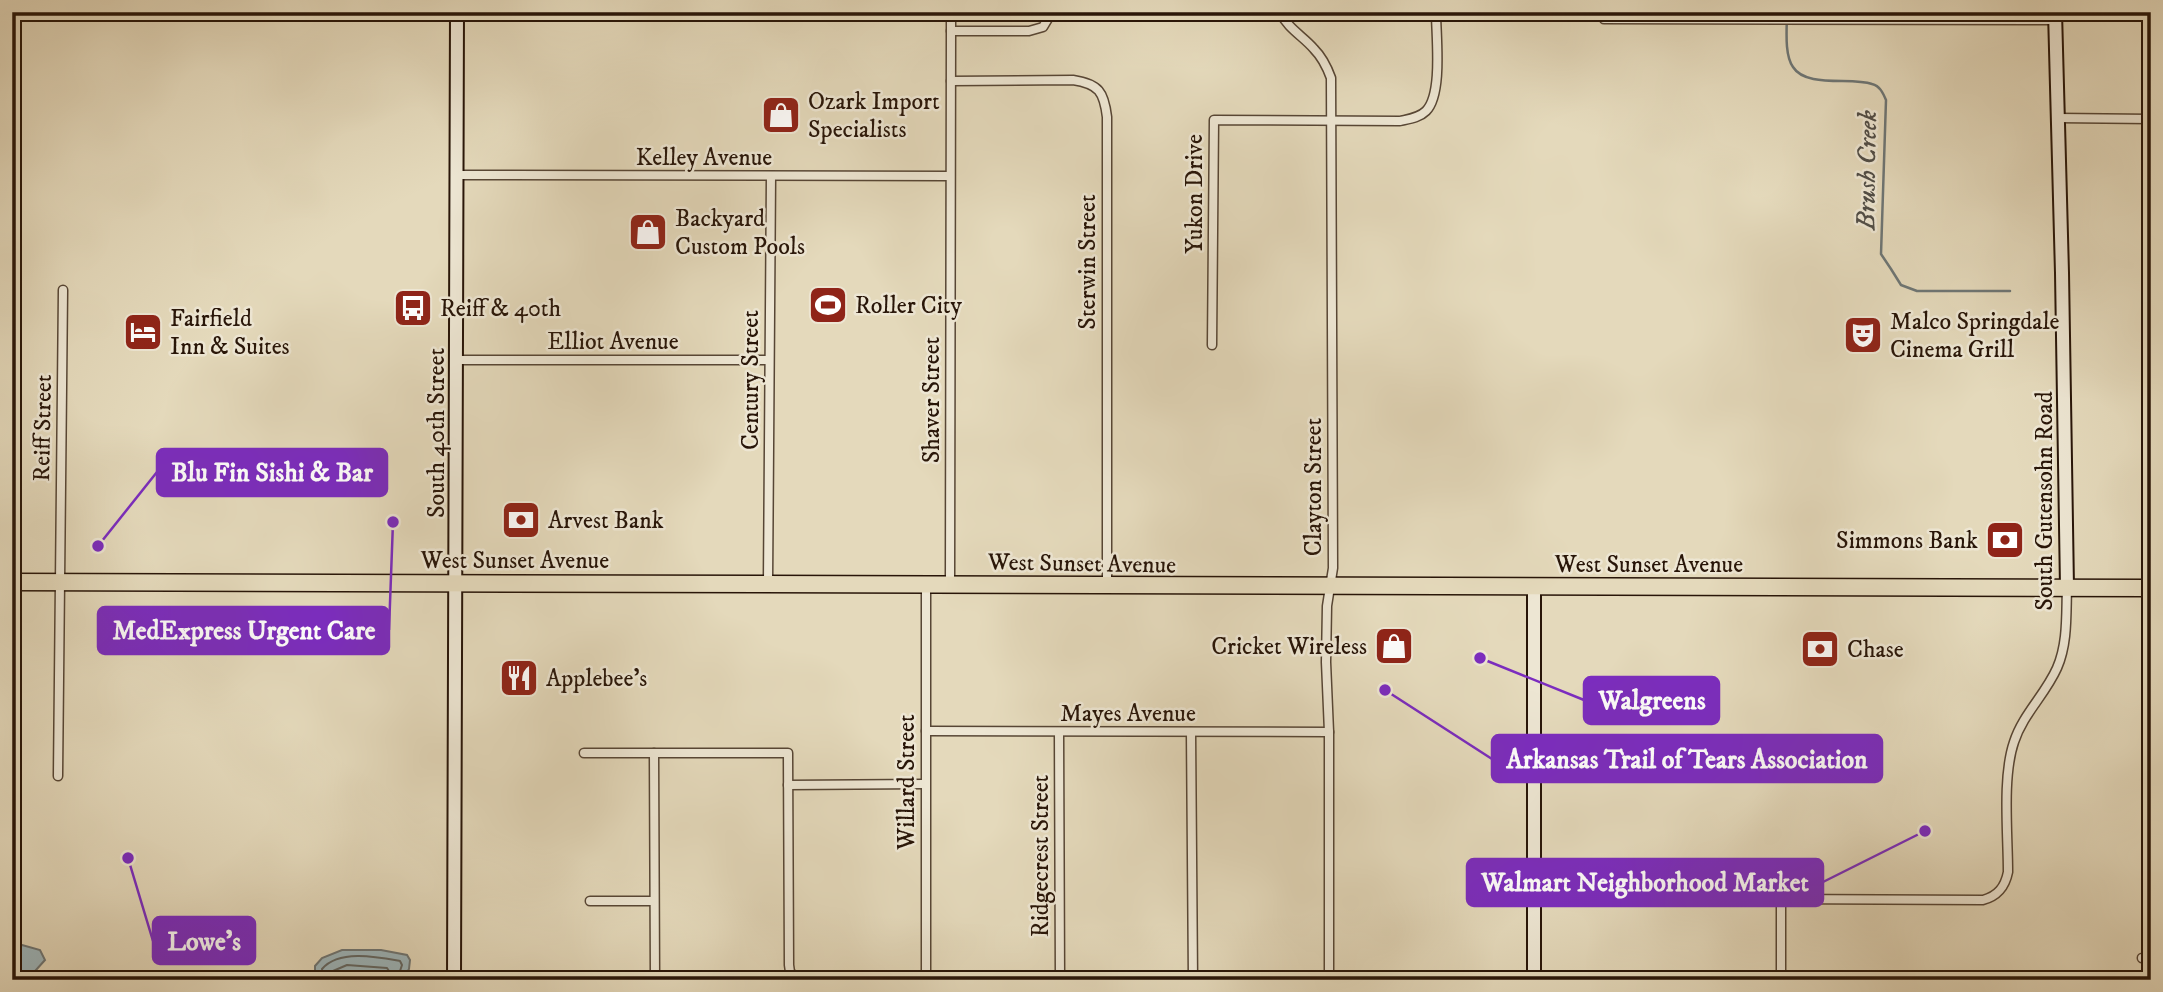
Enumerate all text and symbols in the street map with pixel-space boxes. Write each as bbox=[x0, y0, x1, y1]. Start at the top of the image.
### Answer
place label: Ozark Import Specialists bbox=[808, 87, 940, 145]
shop icon: Ozark Import Specialists bbox=[760, 94, 802, 136]
water label: Brush Creek bbox=[1850, 110, 1885, 231]
street label: Yukon Drive bbox=[1180, 134, 1210, 254]
street label: Kelley Avenue bbox=[636, 143, 772, 173]
street label: Sterwin Street bbox=[1073, 194, 1103, 330]
place label: Backyard Custom Pools bbox=[675, 204, 805, 262]
shop icon: Backyard Custom Pools bbox=[627, 211, 669, 253]
sports icon: Roller City bbox=[807, 284, 849, 326]
bus stop icon: Reiff & 40th bbox=[392, 287, 434, 329]
place label: Roller City bbox=[855, 291, 962, 321]
place label: Reiff & 40th bbox=[440, 294, 562, 324]
place label: Fairfield Inn & Suites bbox=[170, 304, 290, 362]
place label: Malco Springdale Cinema Grill bbox=[1890, 307, 2060, 365]
street label: Century Street bbox=[736, 310, 766, 450]
hotel icon: Fairfield Inn & Suites bbox=[122, 311, 164, 353]
theatre icon: Malco Springdale Cinema Grill bbox=[1842, 314, 1884, 356]
street label: Elliot Avenue bbox=[547, 327, 679, 357]
street label: Shaver Street bbox=[917, 336, 947, 463]
street label: South 40th Street bbox=[422, 348, 452, 518]
street label: Reiff Street bbox=[27, 374, 59, 482]
street label: South Gutensohn Road bbox=[2030, 391, 2060, 611]
street label: Clayton Street bbox=[1299, 417, 1329, 556]
callout: Blu Fin Sishi & Bar bbox=[157, 449, 387, 496]
text: Blu Fin Sishi & Bar bbox=[171, 457, 373, 490]
bank icon: Arvest Bank bbox=[500, 499, 542, 541]
place label: Arvest Bank bbox=[548, 506, 664, 536]
bank icon: Simmons Bank bbox=[1984, 519, 2026, 561]
place label: Simmons Bank bbox=[1836, 526, 1978, 556]
street label: West Sunset Avenue bbox=[420, 546, 609, 576]
street label: West Sunset Avenue bbox=[987, 547, 1176, 581]
street label: West Sunset Avenue bbox=[1554, 550, 1743, 580]
callout: MedExpress Urgent Care bbox=[98, 607, 389, 654]
text: MedExpress Urgent Care bbox=[112, 615, 376, 648]
shop icon: Cricket Wireless bbox=[1373, 625, 1415, 667]
bank icon: Chase bbox=[1799, 628, 1841, 670]
place label: Cricket Wireless bbox=[1211, 632, 1367, 662]
place label: Chase bbox=[1847, 635, 1904, 665]
restaurant icon: Applebee's bbox=[498, 657, 540, 699]
place label: Applebee's bbox=[546, 664, 647, 694]
callout: Walgreens bbox=[1584, 677, 1719, 724]
text: Walgreens bbox=[1597, 685, 1706, 718]
street label: Mayes Avenue bbox=[1060, 699, 1196, 729]
street label: Willard Street bbox=[892, 714, 922, 851]
callout: Arkansas Trail of Tears Association bbox=[1492, 735, 1882, 782]
text: Arkansas Trail of Tears Association bbox=[1505, 744, 1868, 777]
street label: Ridgecrest Street bbox=[1026, 774, 1056, 937]
callout: Walmart Neighborhood Market bbox=[1467, 859, 1823, 906]
text: Walmart Neighborhood Market bbox=[1480, 867, 1810, 900]
callout: Lowe's bbox=[153, 917, 255, 964]
text: Lowe's bbox=[167, 926, 241, 959]

